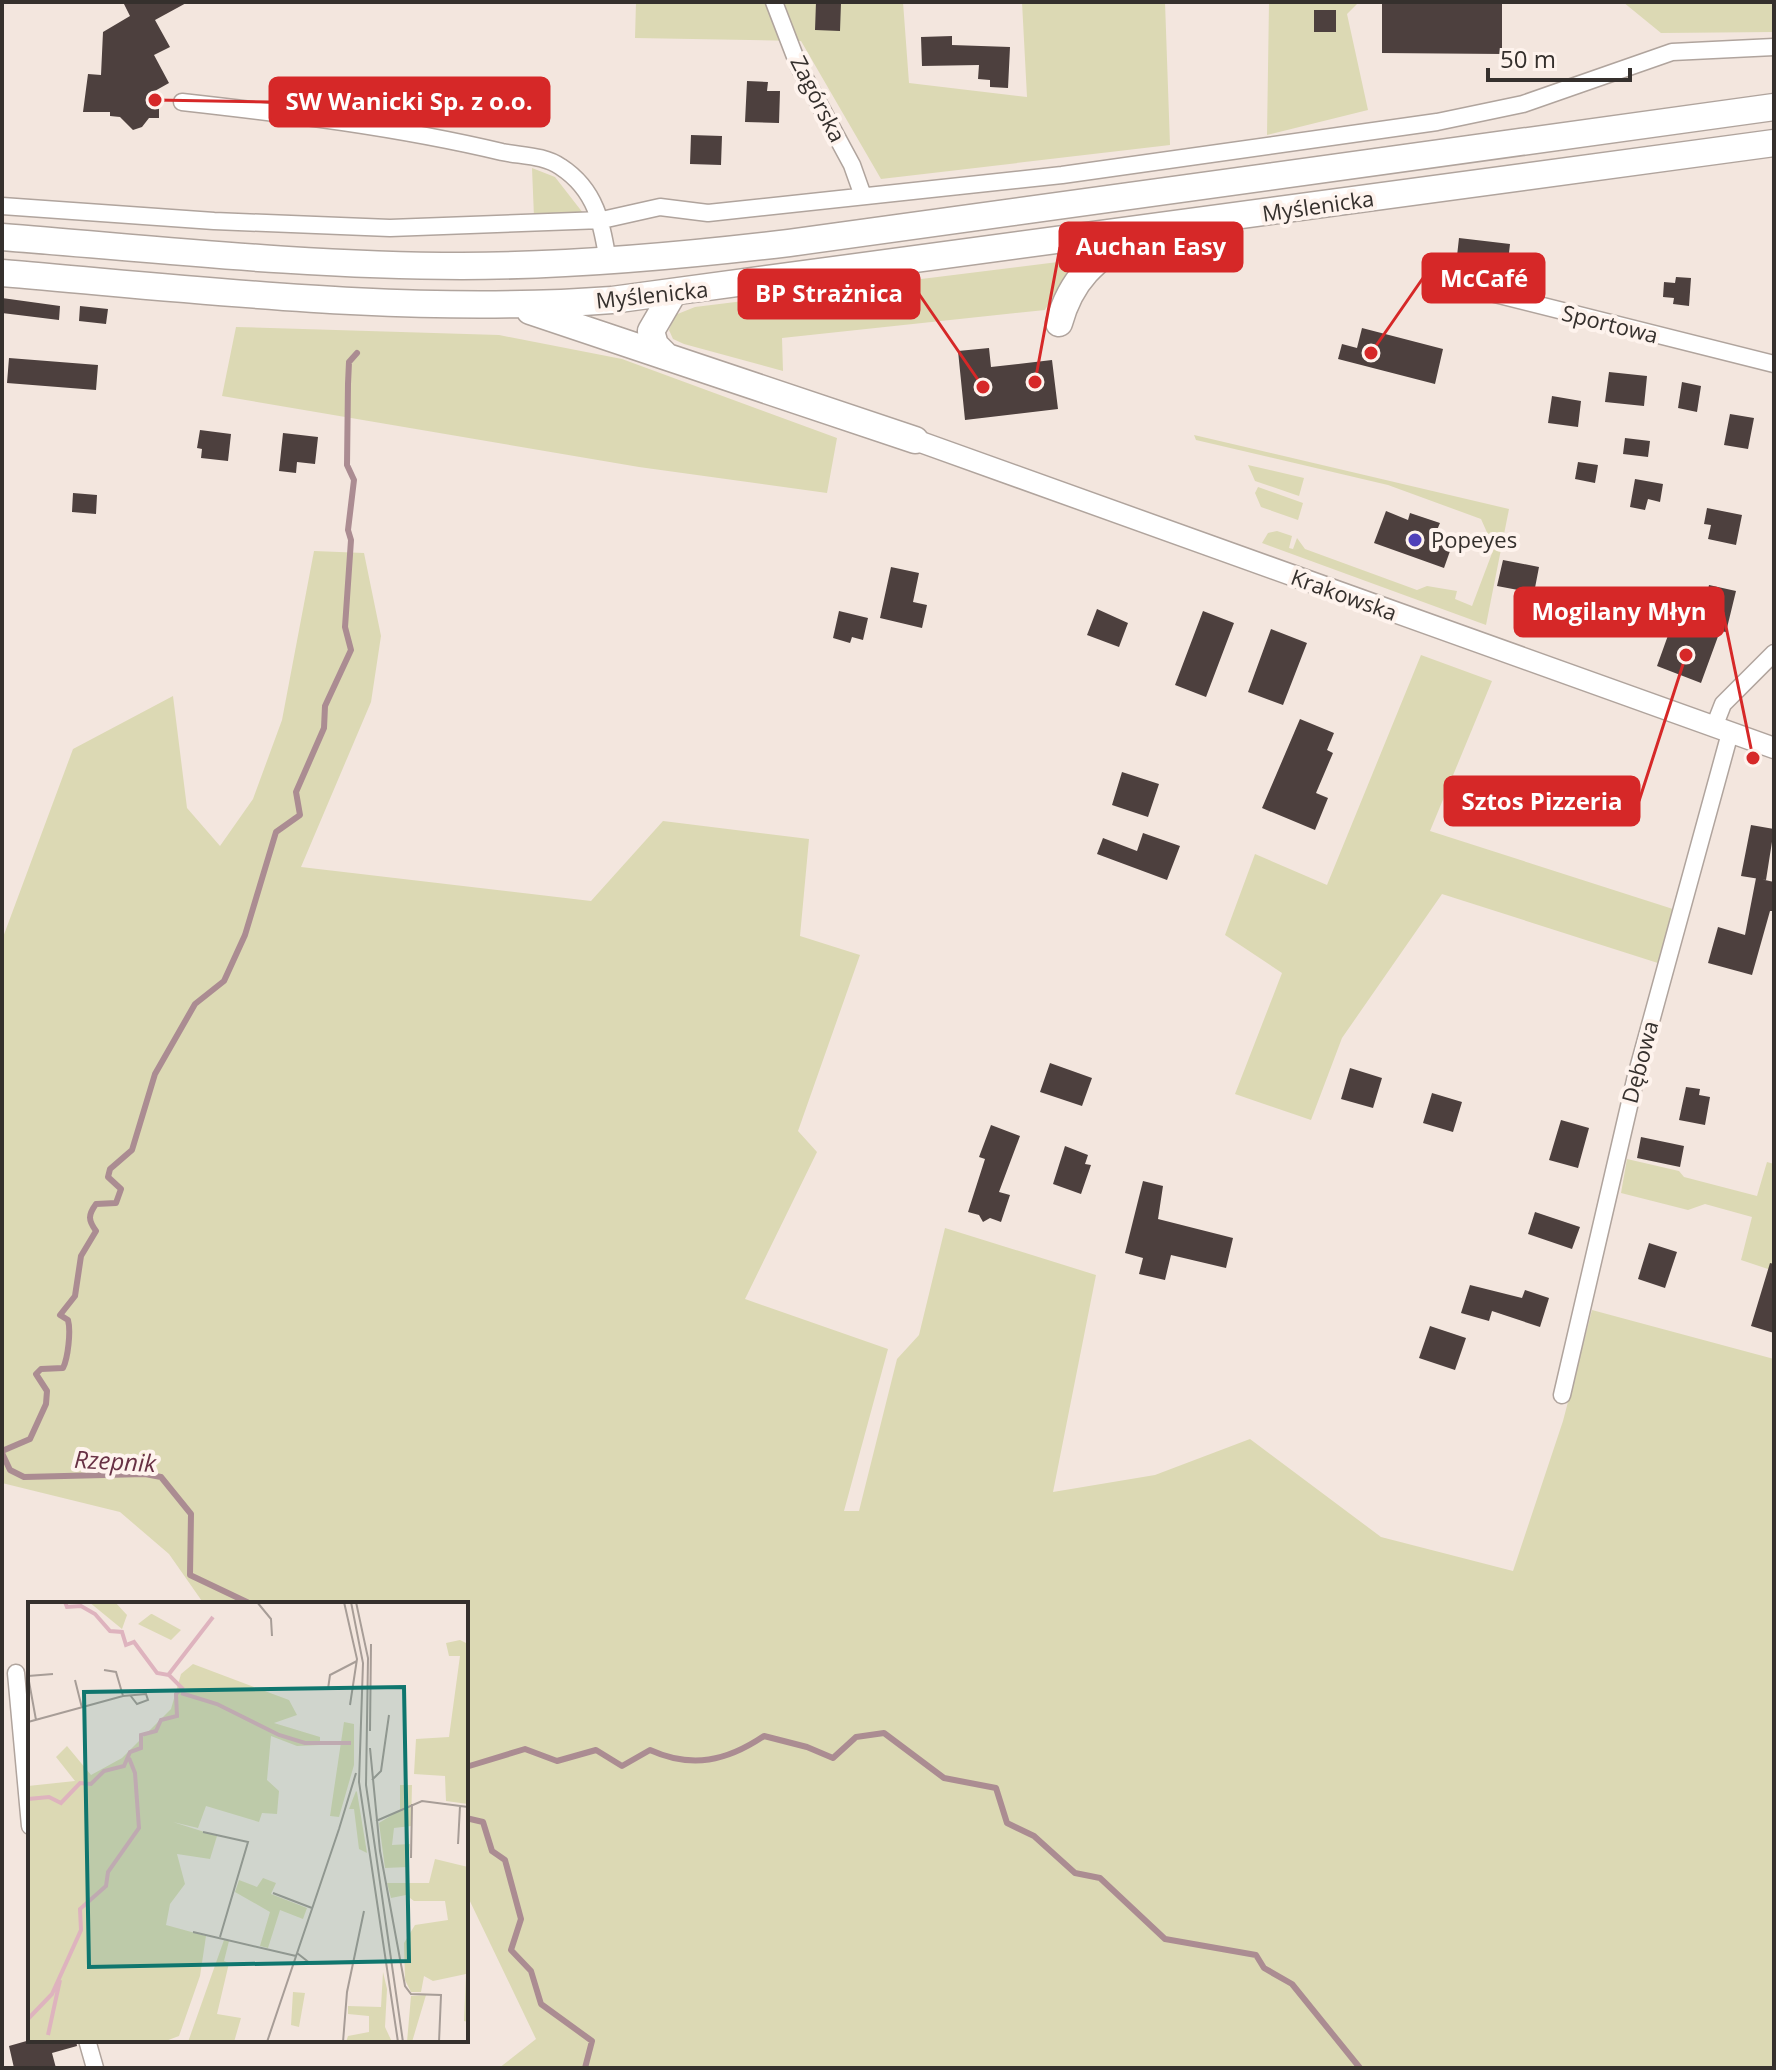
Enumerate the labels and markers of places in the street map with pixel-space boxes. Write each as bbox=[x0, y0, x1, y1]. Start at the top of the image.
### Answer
callout: SW Wanicki Sp. z o.o. bbox=[270, 78, 549, 126]
callout: Auchan Easy bbox=[1060, 223, 1242, 271]
callout: McCafé bbox=[1423, 254, 1544, 302]
callout: BP Strażnica bbox=[739, 270, 919, 318]
place label: Popeyes bbox=[1431, 524, 1517, 554]
marker: Popeyes bbox=[1406, 531, 1424, 549]
callout: Mogilany Młyn bbox=[1515, 588, 1723, 636]
callout: Sztos Pizzeria bbox=[1445, 777, 1639, 825]

